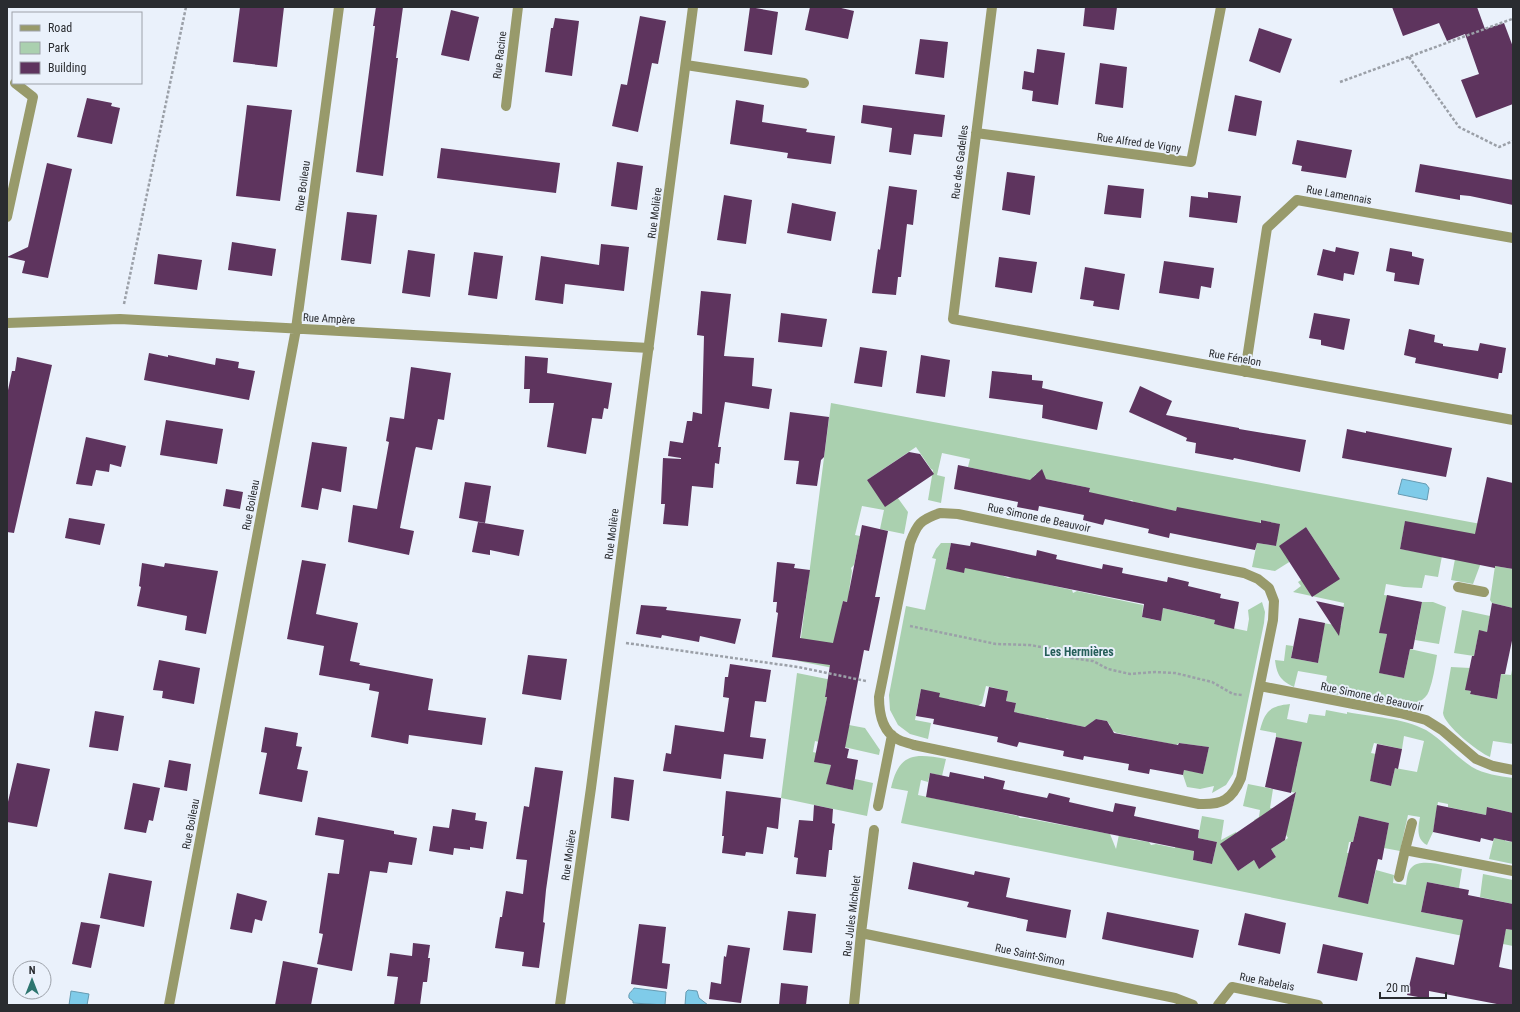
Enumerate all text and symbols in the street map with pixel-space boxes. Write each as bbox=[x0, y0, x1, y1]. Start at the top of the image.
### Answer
legend bbox=[12, 12, 142, 84]
text: Road bbox=[48, 21, 72, 35]
street label: Rue Racine bbox=[491, 30, 509, 80]
text: Park bbox=[48, 41, 70, 55]
text: Building bbox=[48, 61, 86, 75]
street label: Rue des Gadelles bbox=[949, 124, 971, 200]
street label: Rue Alfred de Vigny bbox=[1096, 131, 1182, 155]
street label: Rue Boileau bbox=[293, 160, 313, 212]
street label: Rue Lamennais bbox=[1305, 183, 1373, 207]
street label: Rue Molière bbox=[645, 187, 665, 239]
street label: Rue Ampère bbox=[302, 311, 356, 327]
street label: Rue Fénelon bbox=[1208, 347, 1262, 369]
street label: Rue Boileau bbox=[240, 479, 262, 531]
street label: Rue Simone de Beauvoir bbox=[986, 501, 1092, 535]
street label: Rue Molière bbox=[602, 508, 622, 560]
district label: Les Hermières bbox=[1044, 645, 1114, 659]
street label: Rue Simone de Beauvoir bbox=[1319, 680, 1425, 714]
street label: Rue Boileau bbox=[180, 798, 202, 850]
street label: Rue Molière bbox=[559, 829, 579, 881]
street label: Rue Jules Michelet bbox=[841, 875, 863, 957]
street label: Rue Saint-Simon bbox=[994, 941, 1066, 969]
north arrow bbox=[12, 960, 52, 1000]
text: N bbox=[29, 964, 36, 977]
street label: Rue Rabelais bbox=[1238, 970, 1296, 994]
scale bar bbox=[1380, 974, 1446, 1000]
text: 20 m bbox=[1386, 981, 1410, 995]

